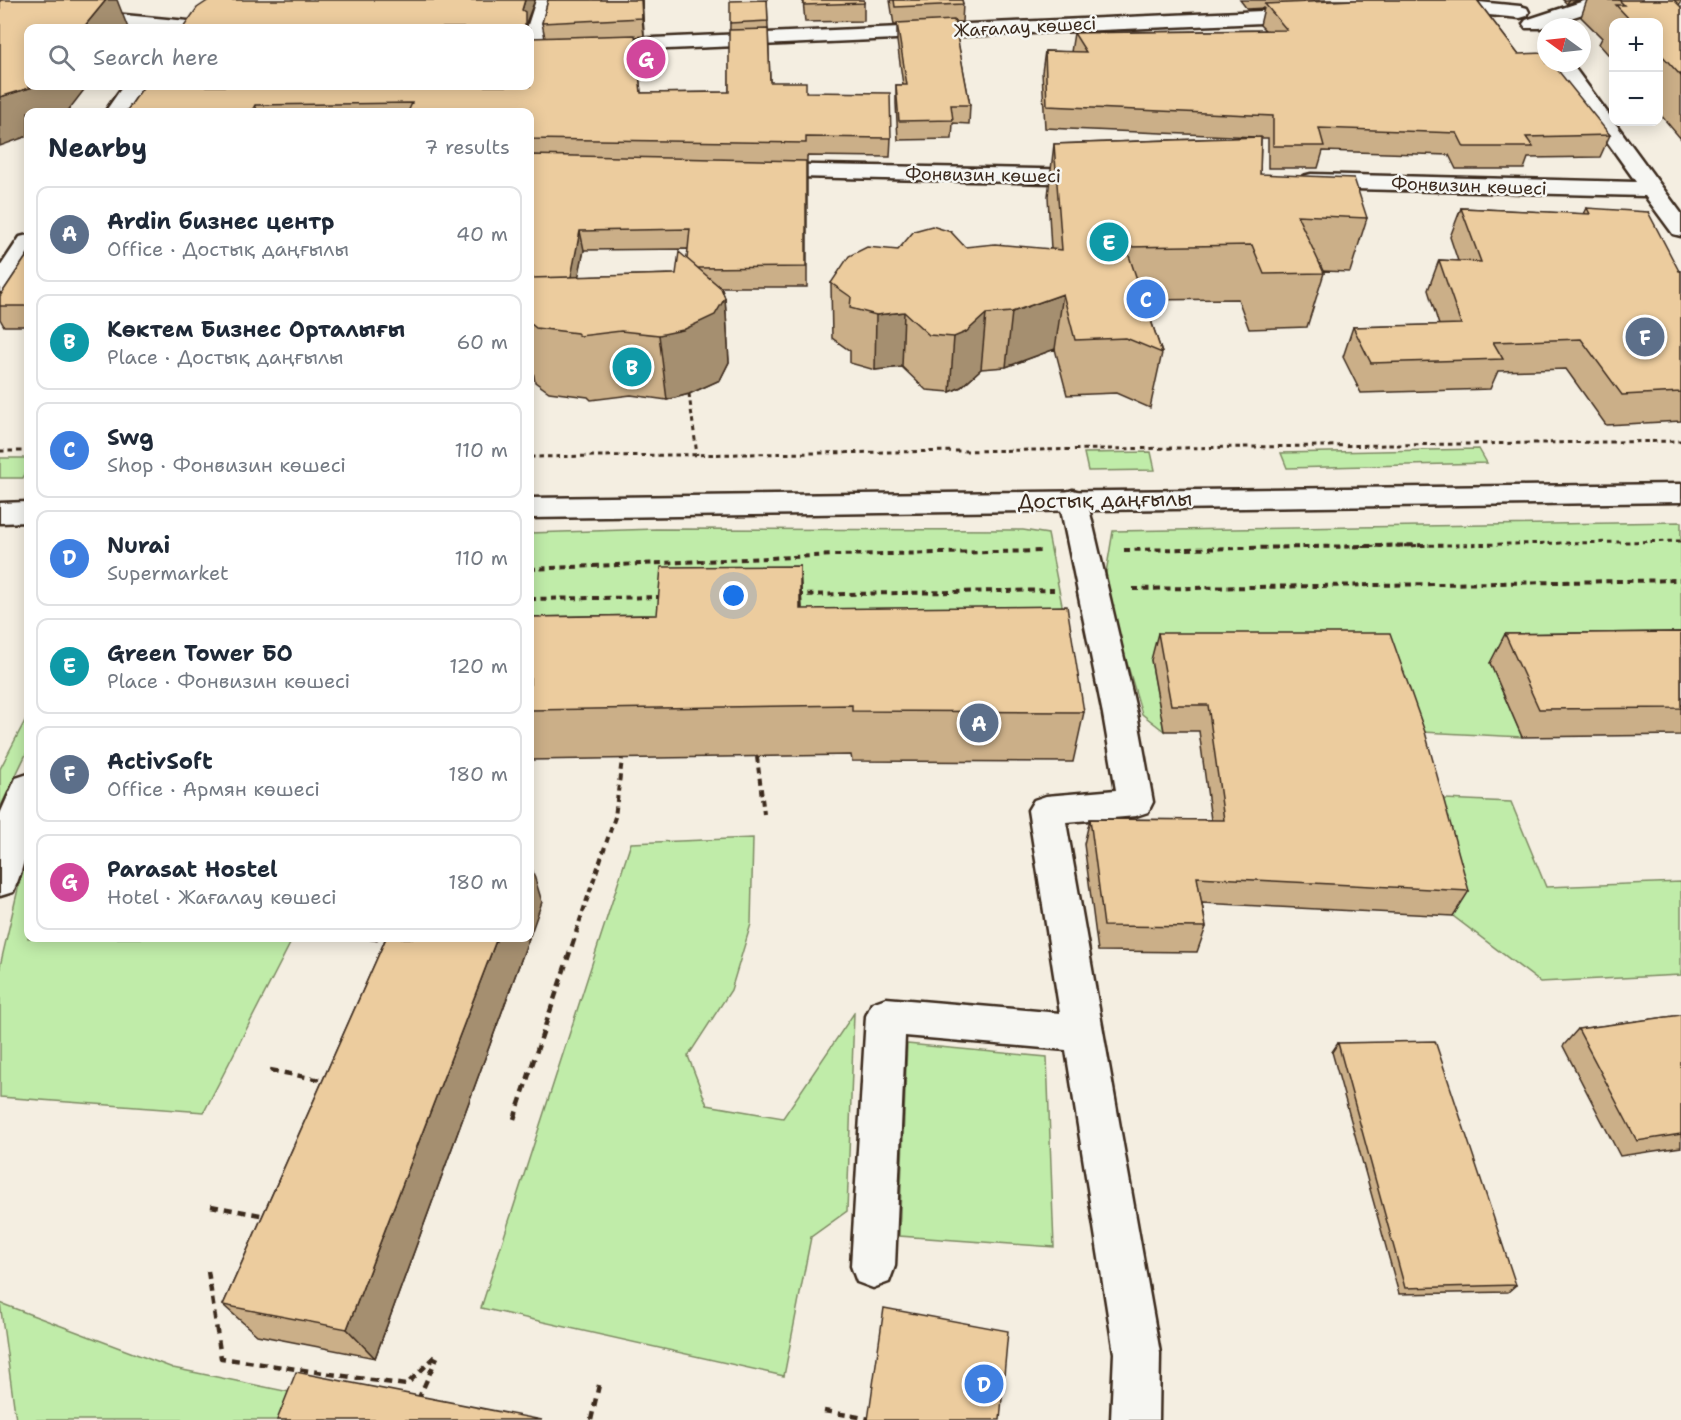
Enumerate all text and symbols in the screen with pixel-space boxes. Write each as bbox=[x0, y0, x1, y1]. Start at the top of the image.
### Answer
street label: Жағалау көшесі bbox=[953, 11, 1097, 43]
north arrow bbox=[1537, 18, 1591, 72]
map controls bbox=[1609, 18, 1663, 126]
button: + bbox=[1609, 18, 1663, 72]
search box bbox=[24, 24, 534, 90]
pin: G bbox=[626, 36, 666, 82]
icon: search bbox=[45, 41, 78, 74]
text: Search here bbox=[93, 43, 219, 72]
button: − bbox=[1609, 72, 1663, 126]
text: Nearby bbox=[48, 130, 147, 165]
text: 7 results bbox=[424, 134, 510, 160]
street label: Фонвизин көшесі bbox=[905, 162, 1061, 188]
street label: Фонвизин көшесі bbox=[1391, 171, 1547, 201]
text: Ardin бизнес центр bbox=[107, 207, 334, 236]
pin: E bbox=[1090, 220, 1128, 264]
text: A bbox=[62, 221, 77, 247]
text: 40 m bbox=[456, 221, 508, 247]
text: Office · Достық даңғылы bbox=[107, 236, 349, 262]
pin: C bbox=[1126, 276, 1166, 322]
pin: F bbox=[1626, 314, 1664, 360]
text: Көктем Бизнес Орталығы bbox=[107, 315, 405, 344]
text: B bbox=[63, 329, 76, 355]
text: 60 m bbox=[456, 329, 508, 355]
text: Place · Достық даңғылы bbox=[107, 344, 344, 370]
pin: B bbox=[612, 344, 652, 389]
text: Swg bbox=[107, 423, 154, 452]
text: C bbox=[63, 437, 76, 463]
text: 110 m bbox=[454, 437, 508, 463]
text: Shop · Фонвизин көшесі bbox=[107, 452, 346, 478]
street label: Достық даңғылы bbox=[1017, 484, 1193, 516]
text: Nurai bbox=[107, 531, 170, 560]
text: D bbox=[62, 545, 77, 571]
text: 110 m bbox=[454, 545, 508, 571]
text: Supermarket bbox=[107, 560, 229, 586]
your location bbox=[719, 581, 748, 610]
text: Green Tower БО bbox=[107, 639, 293, 668]
text: E bbox=[63, 653, 76, 679]
text: 120 m bbox=[449, 653, 508, 679]
text: Place · Фонвизин көшесі bbox=[107, 668, 350, 694]
pin: A bbox=[960, 700, 998, 746]
text: ActivSoft bbox=[107, 747, 213, 776]
text: F bbox=[64, 761, 75, 787]
text: 180 m bbox=[448, 761, 508, 787]
text: Office · Армян көшесі bbox=[107, 776, 320, 802]
text: Parasat Hostel bbox=[107, 855, 278, 884]
text: G bbox=[61, 869, 78, 895]
text: 180 m bbox=[448, 869, 508, 895]
text: Hotel · Жағалау көшесі bbox=[107, 884, 337, 910]
pin: D bbox=[964, 1362, 1004, 1406]

